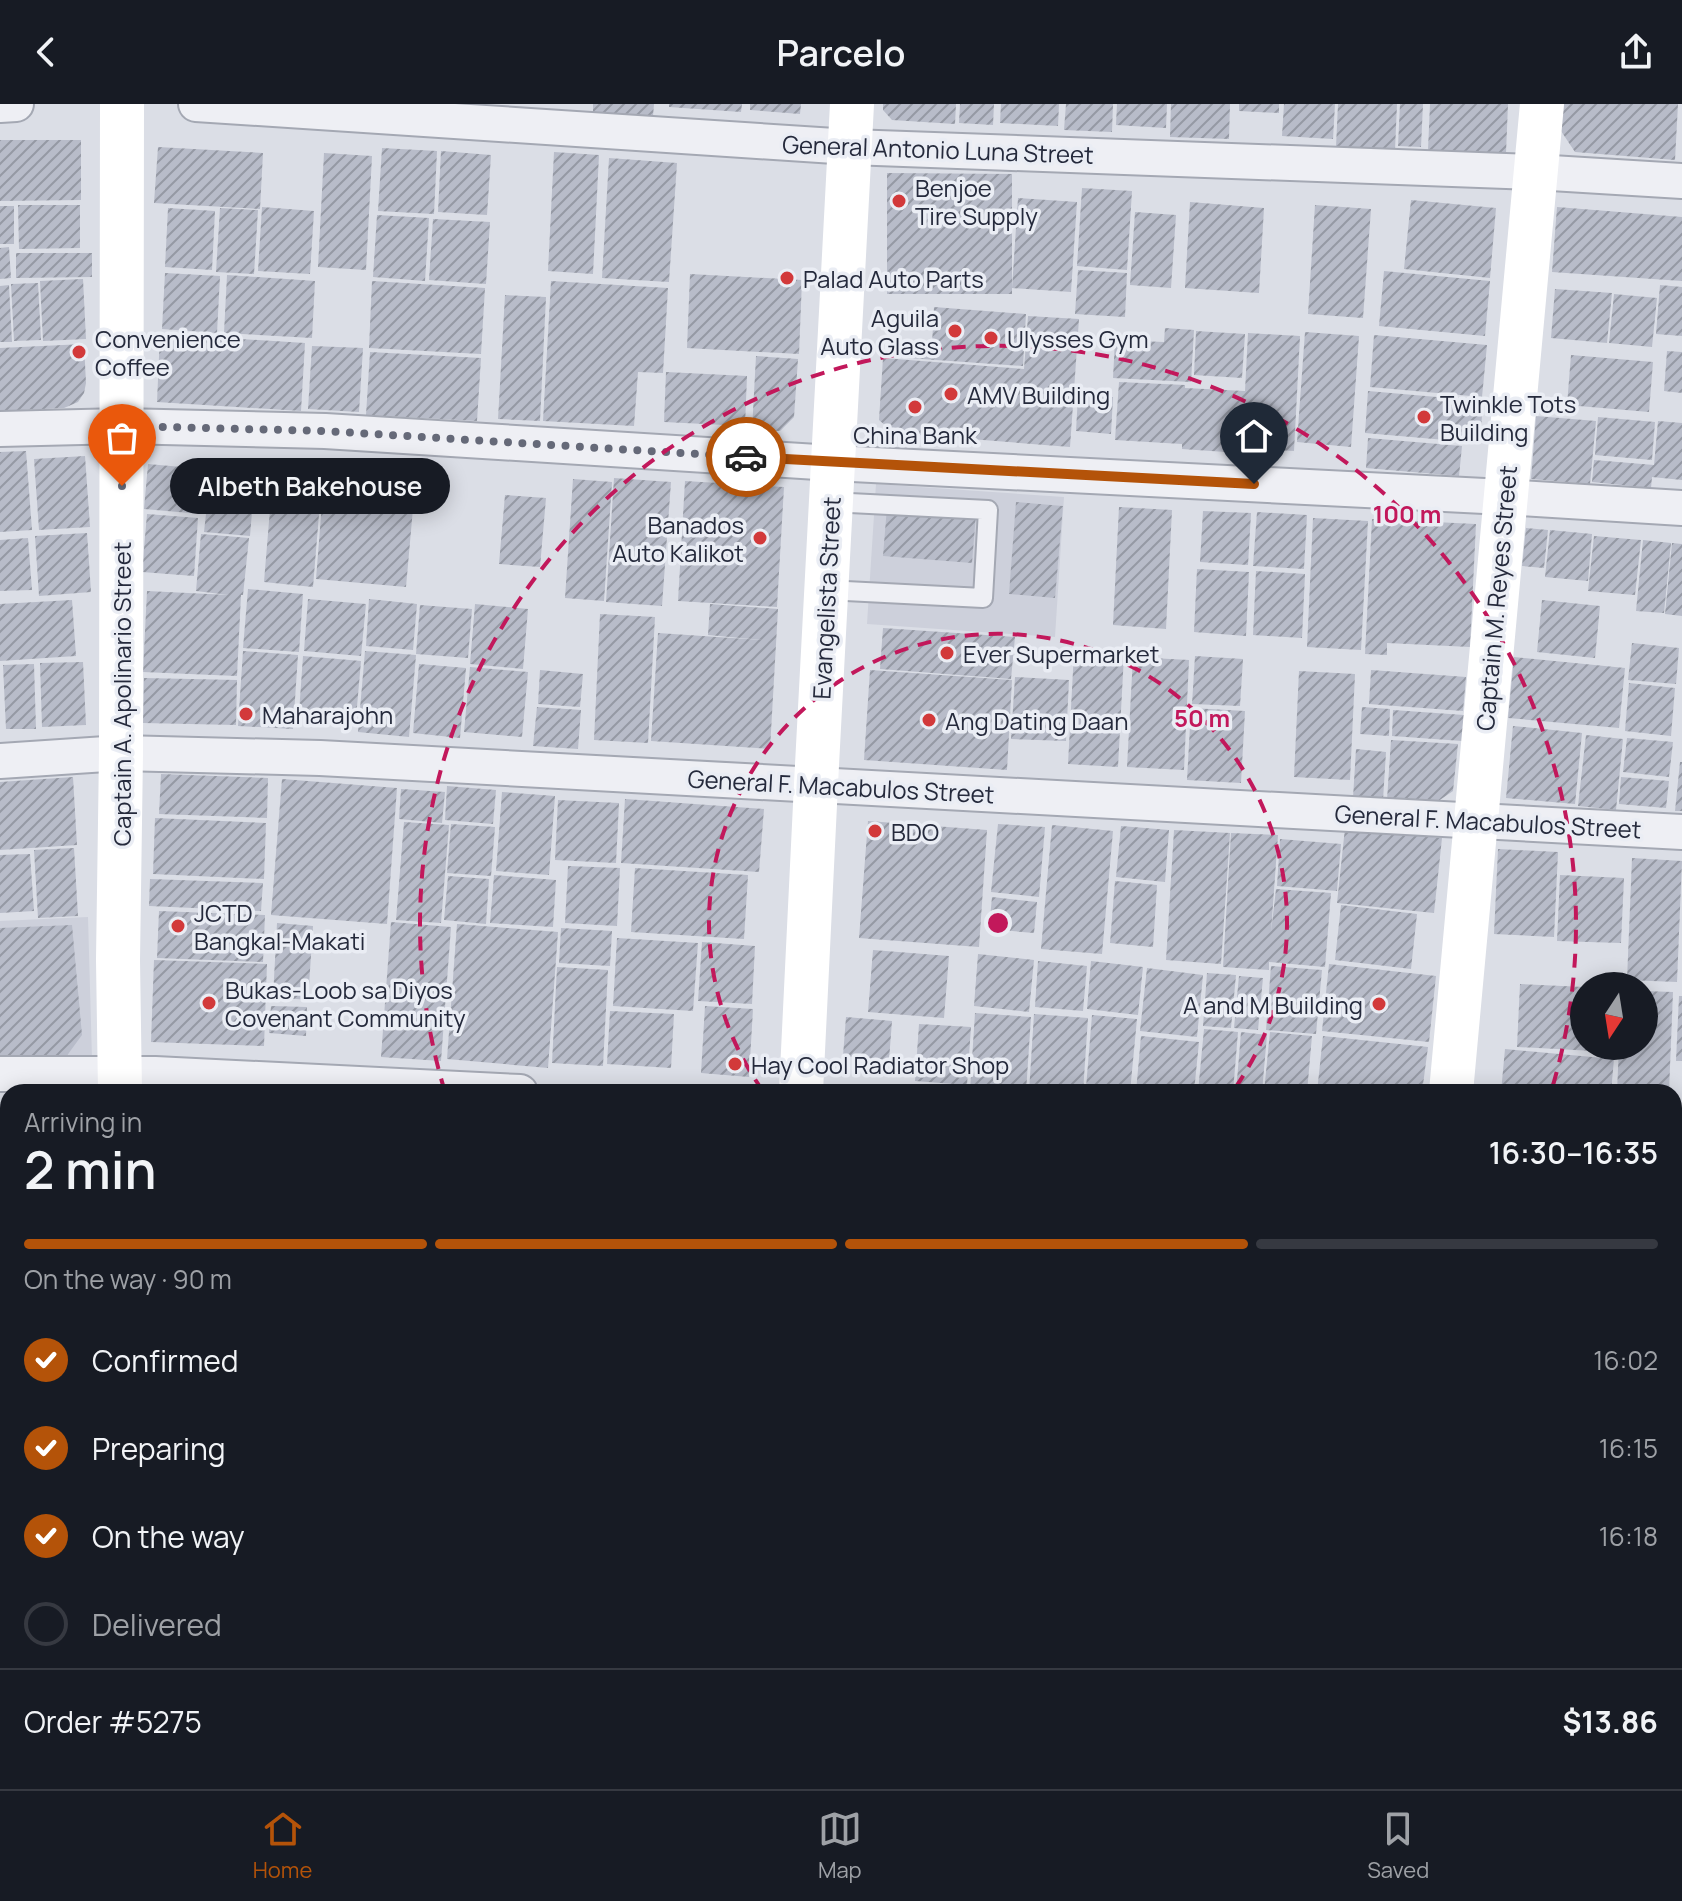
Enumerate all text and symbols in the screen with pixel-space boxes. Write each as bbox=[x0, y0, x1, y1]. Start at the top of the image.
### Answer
text: Parcelo bbox=[777, 28, 905, 77]
icon: back bbox=[24, 30, 68, 74]
icon: share bbox=[1614, 30, 1658, 74]
street label: General Antonio Luna Street bbox=[782, 127, 1094, 171]
place label: Benjoe Tire Supply bbox=[915, 171, 1038, 232]
marker: Benjoe Tire Supply bbox=[890, 192, 908, 210]
place label: Palad Auto Parts bbox=[803, 262, 984, 295]
marker: Palad Auto Parts bbox=[778, 269, 796, 287]
place label: Aguila Auto Glass bbox=[820, 301, 939, 362]
place label: Convenience Coffee bbox=[95, 322, 241, 383]
marker: Aguila Auto Glass bbox=[946, 322, 964, 340]
place label: Ulysses Gym bbox=[1007, 322, 1149, 355]
marker: Ulysses Gym bbox=[982, 329, 1000, 347]
marker: Convenience Coffee bbox=[70, 343, 88, 361]
place label: AMV Building bbox=[967, 378, 1110, 411]
marker: AMV Building bbox=[942, 385, 960, 403]
place label: Twinkle Tots Building bbox=[1440, 387, 1576, 448]
marker: China Bank bbox=[906, 398, 924, 416]
pin bbox=[1220, 402, 1288, 484]
pin bbox=[88, 404, 156, 486]
marker: Twinkle Tots Building bbox=[1415, 408, 1433, 426]
icon: home bbox=[1232, 414, 1276, 458]
icon: bag bbox=[100, 416, 144, 460]
courier bbox=[706, 417, 786, 497]
place label: China Bank bbox=[853, 418, 978, 451]
icon: car bbox=[724, 435, 768, 479]
callout: Albeth Bakehouse bbox=[170, 458, 450, 514]
street label: Captain M. Reyes Street bbox=[1468, 464, 1524, 732]
text: Albeth Bakehouse bbox=[198, 468, 422, 504]
street label: Evangelista Street bbox=[804, 496, 848, 700]
text: 100 m bbox=[1373, 497, 1441, 530]
place label: Banados Auto Kalikot bbox=[612, 508, 744, 569]
marker: Banados Auto Kalikot bbox=[751, 529, 769, 547]
street label: Captain A. Apolinario Street bbox=[105, 542, 138, 846]
place label: Ever Supermarket bbox=[963, 637, 1159, 670]
marker: Ever Supermarket bbox=[938, 644, 956, 662]
place label: Maharajohn bbox=[262, 698, 393, 731]
text: 50 m bbox=[1174, 701, 1230, 734]
place label: Ang Dating Daan bbox=[945, 704, 1128, 737]
marker: Maharajohn bbox=[237, 705, 255, 723]
marker: Ang Dating Daan bbox=[920, 711, 938, 729]
street label: General F. Macabulos Street bbox=[687, 761, 995, 811]
street label: General F. Macabulos Street bbox=[1334, 796, 1642, 846]
place label: BDO bbox=[891, 815, 939, 848]
marker: BDO bbox=[866, 822, 884, 840]
place label: JCTD Bangkal-Makati bbox=[194, 896, 365, 957]
centre of rings bbox=[984, 909, 1012, 937]
marker: JCTD Bangkal-Makati bbox=[169, 917, 187, 935]
north arrow bbox=[1570, 972, 1658, 1060]
map controls bbox=[1570, 972, 1658, 1060]
place label: Bukas-Loob sa Diyos Covenant Community bbox=[225, 973, 466, 1034]
place label: A and M Building bbox=[1183, 988, 1363, 1021]
marker: Bukas-Loob sa Diyos Covenant Community bbox=[200, 994, 218, 1012]
marker: A and M Building bbox=[1370, 995, 1388, 1013]
place label: Hay Cool Radiator Shop bbox=[751, 1048, 1009, 1081]
marker: Hay Cool Radiator Shop bbox=[726, 1055, 744, 1073]
text: Arriving in bbox=[24, 1104, 142, 1140]
text: 16:30–16:35 bbox=[1489, 1132, 1658, 1173]
text: 2 min bbox=[24, 1134, 157, 1205]
text: On the way · 90 m bbox=[24, 1261, 232, 1297]
icon: check bbox=[24, 1338, 68, 1382]
text: Confirmed bbox=[92, 1340, 239, 1381]
text: 16:02 bbox=[1593, 1342, 1658, 1378]
icon: check bbox=[24, 1426, 68, 1470]
text: Preparing bbox=[92, 1428, 226, 1469]
text: 16:15 bbox=[1599, 1430, 1658, 1466]
icon: check bbox=[24, 1514, 68, 1558]
text: On the way bbox=[92, 1516, 245, 1557]
text: 16:18 bbox=[1599, 1518, 1658, 1554]
text: Delivered bbox=[92, 1604, 222, 1645]
text: Order #5275 bbox=[24, 1701, 202, 1742]
text: $13.86 bbox=[1562, 1701, 1658, 1742]
tab: Home bbox=[253, 1807, 312, 1885]
tab: Map bbox=[818, 1807, 862, 1885]
tab: Saved bbox=[1367, 1807, 1429, 1885]

